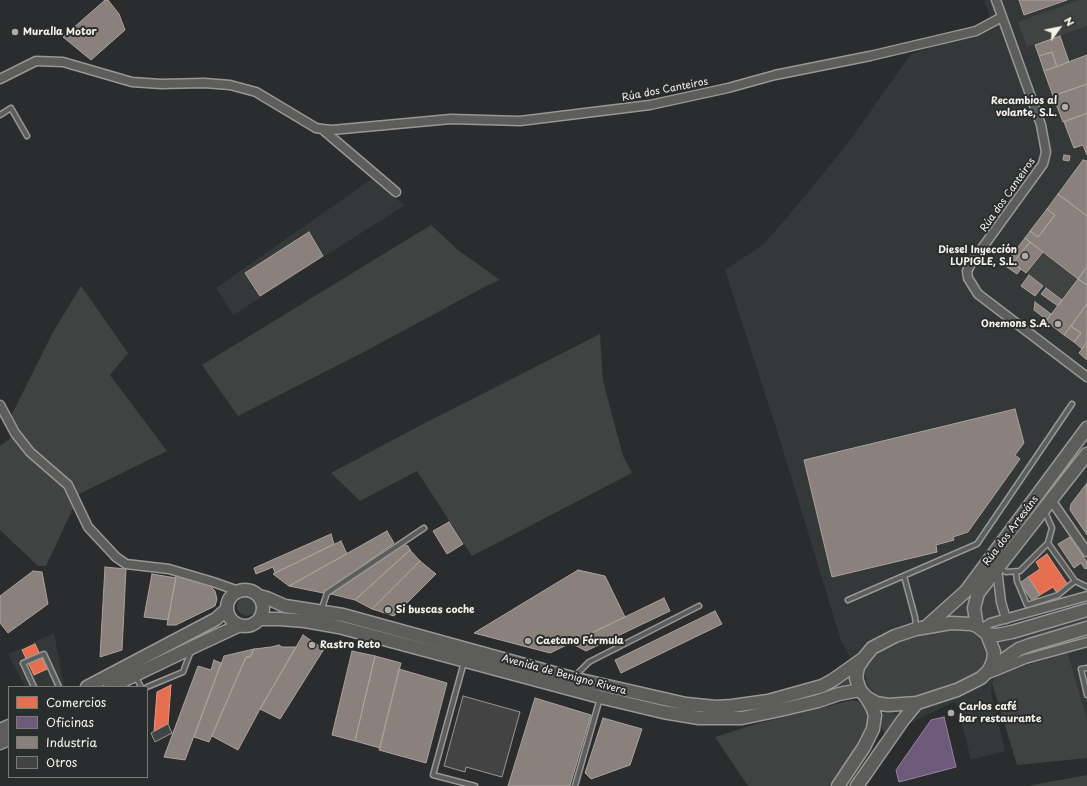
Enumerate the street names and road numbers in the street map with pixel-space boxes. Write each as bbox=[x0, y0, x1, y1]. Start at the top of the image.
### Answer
street label: Rúa dos Canteiros bbox=[621, 76, 709, 104]
street label: Rúa dos Canteiros bbox=[978, 156, 1038, 234]
street label: Rúa dos Artesáns bbox=[981, 494, 1041, 568]
street label: Avenida de Benigno Rivera bbox=[500, 653, 628, 697]

